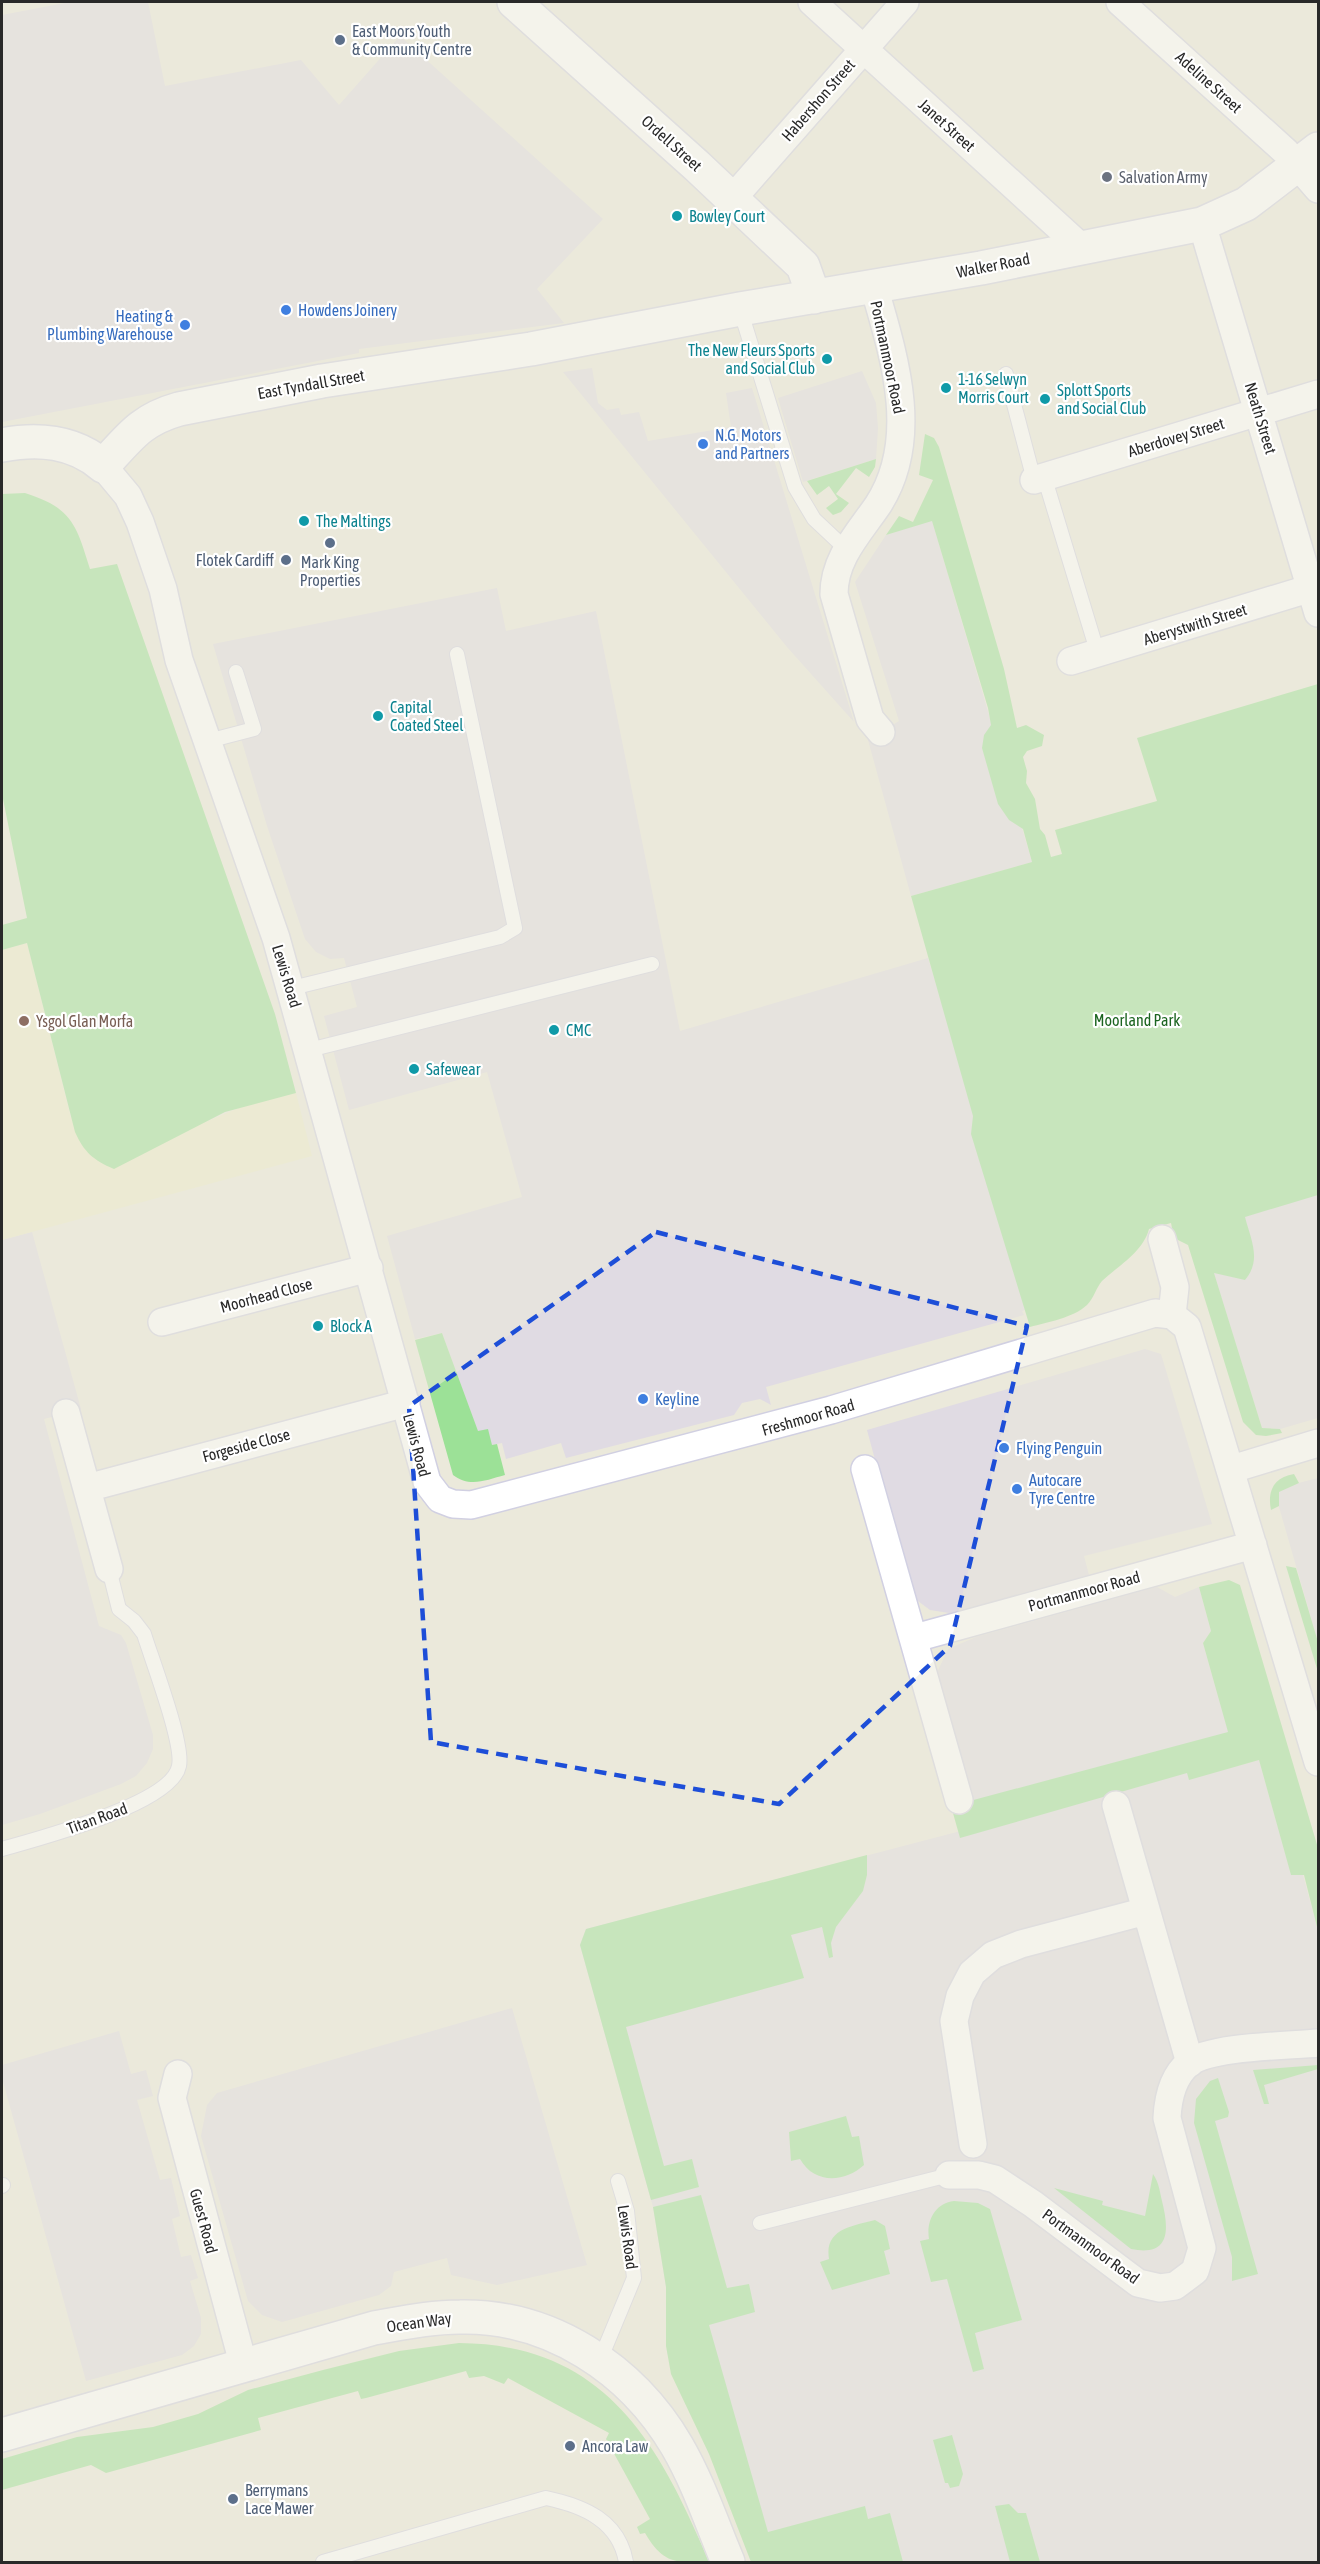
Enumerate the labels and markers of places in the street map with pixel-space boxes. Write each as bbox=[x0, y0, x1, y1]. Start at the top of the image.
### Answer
place label: East Moors Youth & Community Centre bbox=[352, 22, 472, 59]
marker: East Moors Youth & Community Centre bbox=[333, 33, 347, 47]
place label: Salvation Army bbox=[1119, 168, 1208, 187]
marker: Salvation Army bbox=[1100, 170, 1114, 184]
place label: Bowley Court bbox=[689, 207, 765, 226]
marker: Bowley Court bbox=[670, 209, 684, 223]
place label: Howdens Joinery bbox=[298, 301, 398, 320]
marker: Howdens Joinery bbox=[279, 303, 293, 317]
place label: Heating & Plumbing Warehouse bbox=[47, 307, 174, 344]
marker: Heating & Plumbing Warehouse bbox=[178, 318, 192, 332]
place label: The New Fleurs Sports and Social Club bbox=[688, 341, 815, 377]
marker: The New Fleurs Sports and Social Club bbox=[820, 352, 834, 366]
place label: 1-16 Selwyn Morris Court bbox=[958, 370, 1029, 406]
marker: 1-16 Selwyn Morris Court bbox=[939, 381, 953, 395]
place label: Splott Sports and Social Club bbox=[1057, 381, 1146, 417]
marker: Splott Sports and Social Club bbox=[1038, 392, 1052, 406]
place label: N.G. Motors and Partners bbox=[715, 426, 790, 462]
marker: N.G. Motors and Partners bbox=[696, 437, 710, 451]
place label: The Maltings bbox=[316, 512, 391, 531]
marker: The Maltings bbox=[297, 514, 311, 528]
marker: Mark King Properties bbox=[323, 536, 337, 550]
place label: Flotek Cardiff bbox=[196, 551, 274, 569]
marker: Flotek Cardiff bbox=[279, 553, 293, 567]
place label: Mark King Properties bbox=[300, 553, 361, 590]
place label: Capital Coated Steel bbox=[390, 698, 464, 734]
marker: Capital Coated Steel bbox=[371, 709, 385, 723]
place label: Ysgol Glan Morfa bbox=[36, 1012, 133, 1031]
marker: Ysgol Glan Morfa bbox=[17, 1014, 31, 1028]
place label: CMC bbox=[566, 1021, 591, 1039]
marker: CMC bbox=[547, 1023, 561, 1037]
place label: Safewear bbox=[426, 1060, 481, 1078]
marker: Safewear bbox=[407, 1062, 421, 1076]
place label: Block A bbox=[330, 1317, 372, 1335]
marker: Block A bbox=[311, 1319, 325, 1333]
place label: Keyline bbox=[655, 1390, 699, 1409]
marker: Keyline bbox=[636, 1392, 650, 1406]
place label: Flying Penguin bbox=[1016, 1439, 1102, 1458]
marker: Flying Penguin bbox=[997, 1441, 1011, 1455]
place label: Autocare Tyre Centre bbox=[1029, 1471, 1095, 1508]
marker: Autocare Tyre Centre bbox=[1010, 1482, 1024, 1496]
place label: Ancora Law bbox=[582, 2437, 649, 2455]
marker: Ancora Law bbox=[563, 2439, 577, 2453]
place label: Berrymans Lace Mawer bbox=[245, 2481, 314, 2517]
marker: Berrymans Lace Mawer bbox=[226, 2492, 240, 2506]

